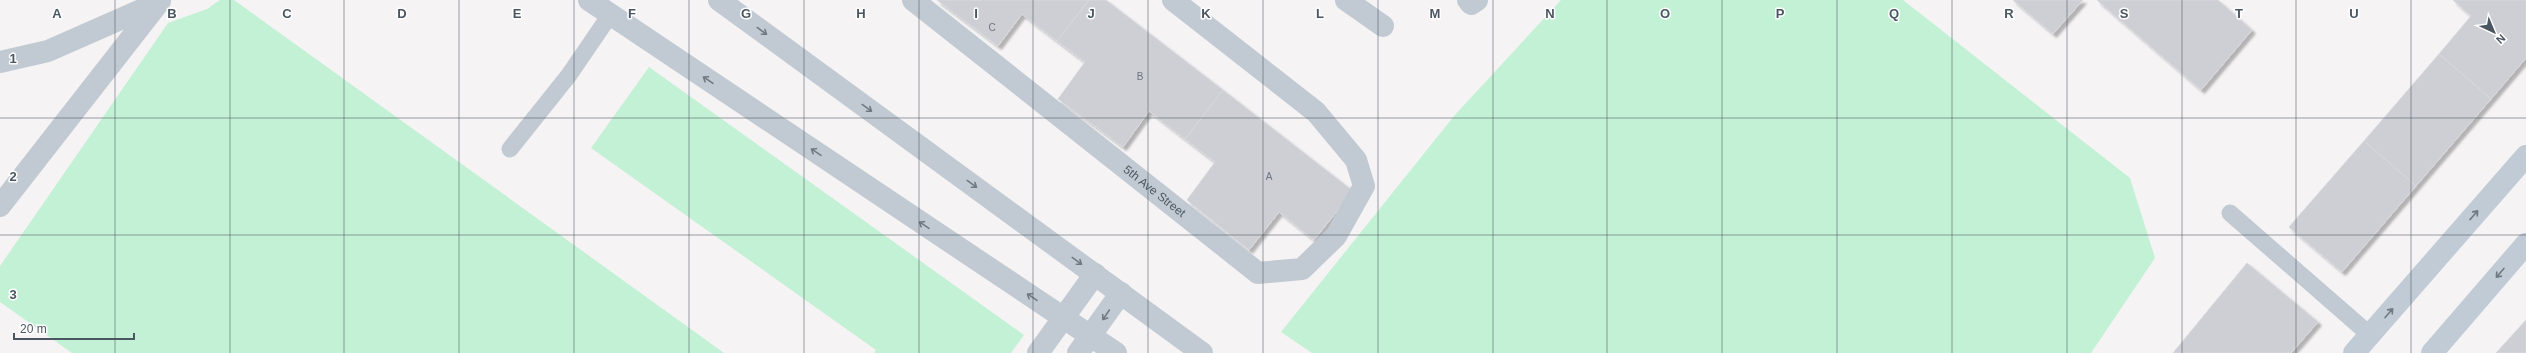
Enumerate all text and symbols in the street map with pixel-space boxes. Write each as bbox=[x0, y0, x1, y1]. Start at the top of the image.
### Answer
text: A bbox=[52, 6, 62, 21]
text: B bbox=[167, 6, 177, 21]
text: C bbox=[282, 6, 292, 21]
text: D bbox=[397, 6, 407, 21]
text: E bbox=[513, 6, 522, 21]
text: F bbox=[628, 6, 636, 21]
text: G bbox=[741, 6, 751, 21]
text: H bbox=[856, 6, 866, 21]
text: I bbox=[974, 6, 978, 21]
text: J bbox=[1087, 6, 1095, 21]
text: K bbox=[1201, 6, 1211, 21]
text: L bbox=[1316, 6, 1324, 21]
text: M bbox=[1430, 6, 1440, 21]
text: N bbox=[1545, 6, 1555, 21]
text: O bbox=[1660, 6, 1670, 21]
text: P bbox=[1776, 6, 1785, 21]
text: Q bbox=[1889, 6, 1899, 21]
text: R bbox=[2004, 6, 2014, 21]
text: S bbox=[2120, 6, 2129, 21]
text: T bbox=[2235, 6, 2243, 21]
text: U bbox=[2349, 6, 2359, 21]
north arrow bbox=[2474, 12, 2514, 52]
house number: C bbox=[988, 22, 996, 33]
one-way arrow bbox=[756, 27, 767, 35]
text: N bbox=[2494, 32, 2508, 46]
text: 1 bbox=[9, 51, 17, 66]
house number: B bbox=[1137, 71, 1144, 82]
one-way arrow bbox=[702, 76, 713, 84]
one-way arrow bbox=[861, 104, 872, 112]
one-way arrow bbox=[810, 148, 821, 157]
street label: 5th Ave Street bbox=[1121, 162, 1189, 220]
text: 2 bbox=[9, 169, 17, 184]
house number: A bbox=[1266, 171, 1273, 182]
one-way arrow bbox=[966, 180, 977, 188]
one-way arrow bbox=[2470, 210, 2479, 220]
one-way arrow bbox=[918, 220, 930, 228]
one-way arrow bbox=[1072, 257, 1083, 265]
one-way arrow bbox=[2496, 268, 2505, 279]
text: 3 bbox=[9, 287, 17, 302]
one-way arrow bbox=[1027, 293, 1038, 301]
one-way arrow bbox=[2384, 308, 2394, 318]
one-way arrow bbox=[1102, 309, 1110, 320]
scale bar bbox=[14, 315, 134, 341]
text: 20 m bbox=[20, 322, 47, 336]

